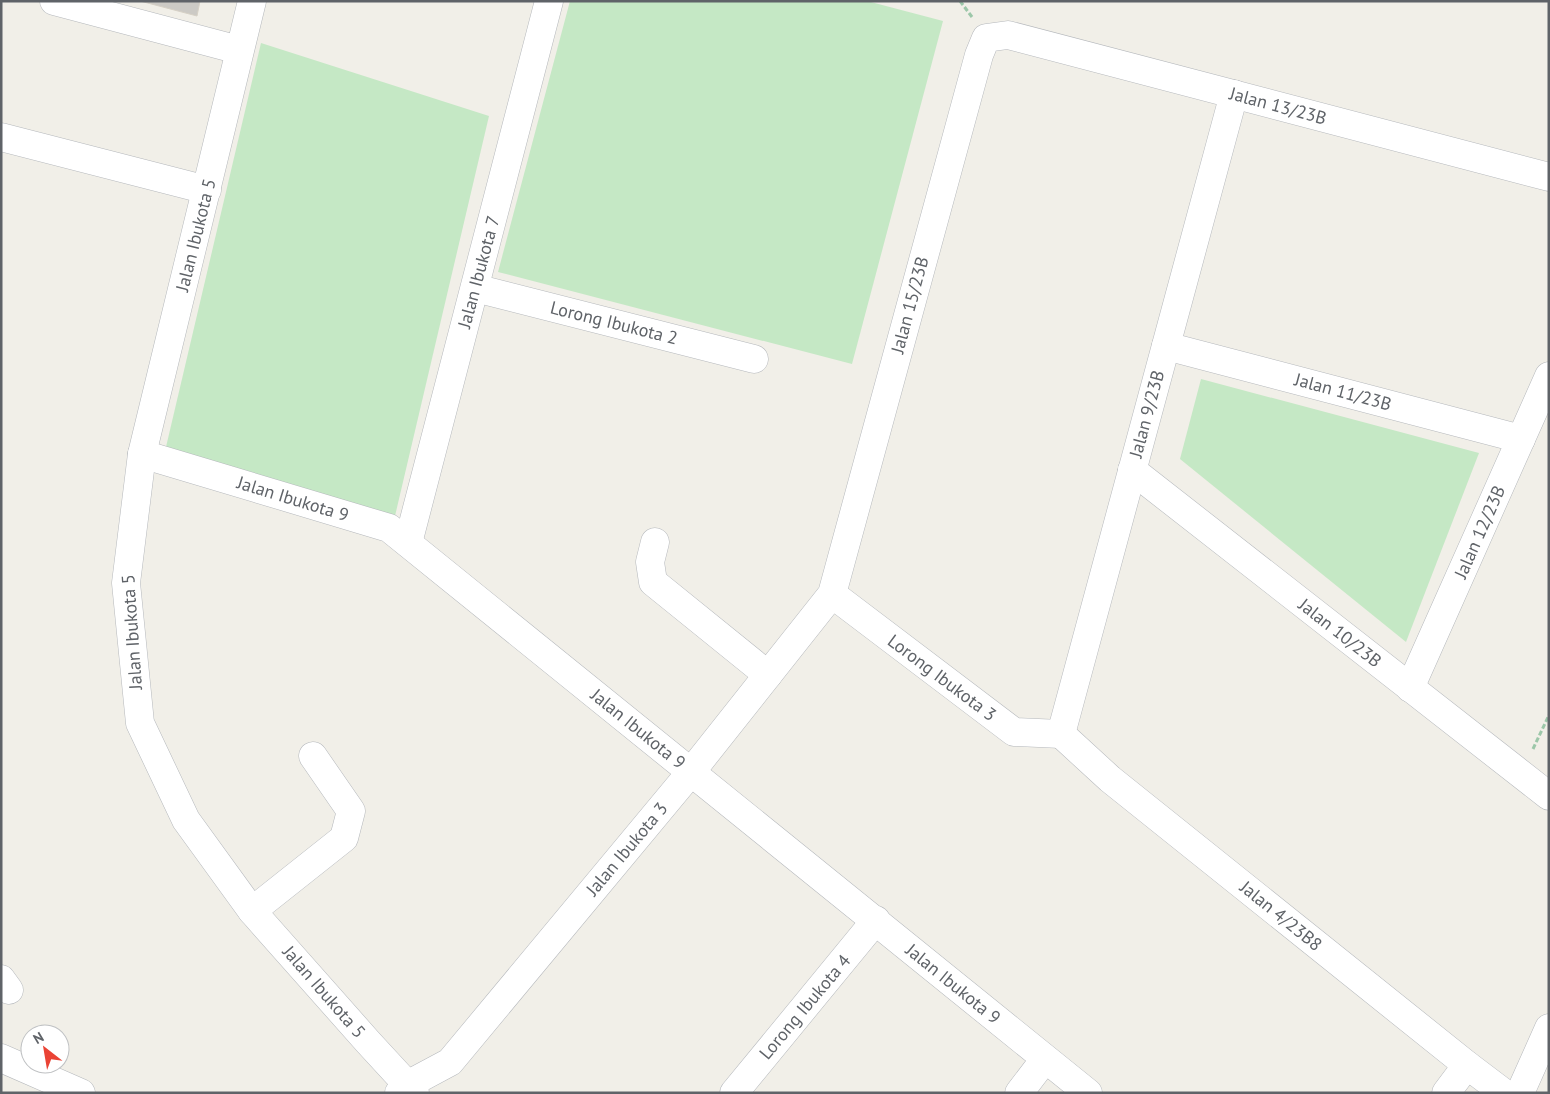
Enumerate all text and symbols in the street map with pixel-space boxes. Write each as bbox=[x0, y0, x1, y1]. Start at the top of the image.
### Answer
street label: Jalan 13/23B bbox=[1226, 81, 1329, 129]
street label: Jalan Ibukota 5 bbox=[170, 176, 221, 295]
street label: Jalan Ibukota 7 bbox=[452, 213, 505, 332]
street label: Jalan 15/23B bbox=[885, 254, 933, 357]
street label: Lorong Ibukota 2 bbox=[548, 296, 680, 349]
street label: Jalan 11/23B bbox=[1291, 367, 1394, 415]
street label: Jalan 9/23B bbox=[1124, 368, 1169, 461]
street label: Jalan Ibukota 9 bbox=[234, 470, 352, 526]
street label: Jalan 12/23B bbox=[1448, 482, 1510, 583]
street label: Jalan Ibukota 5 bbox=[116, 574, 147, 691]
street label: Jalan 10/23B bbox=[1293, 592, 1386, 672]
street label: Lorong Ibukota 3 bbox=[883, 629, 1001, 726]
street label: Jalan Ibukota 9 bbox=[585, 683, 690, 774]
street label: Jalan Ibukota 3 bbox=[580, 797, 673, 901]
street label: Jalan 4/23B8 bbox=[1235, 875, 1327, 956]
street label: Jalan Ibukota 9 bbox=[900, 938, 1005, 1029]
street label: Jalan Ibukota 5 bbox=[277, 940, 371, 1043]
street label: Lorong Ibukota 4 bbox=[754, 949, 855, 1064]
north arrow bbox=[20, 1024, 70, 1074]
text: N bbox=[30, 1028, 47, 1048]

